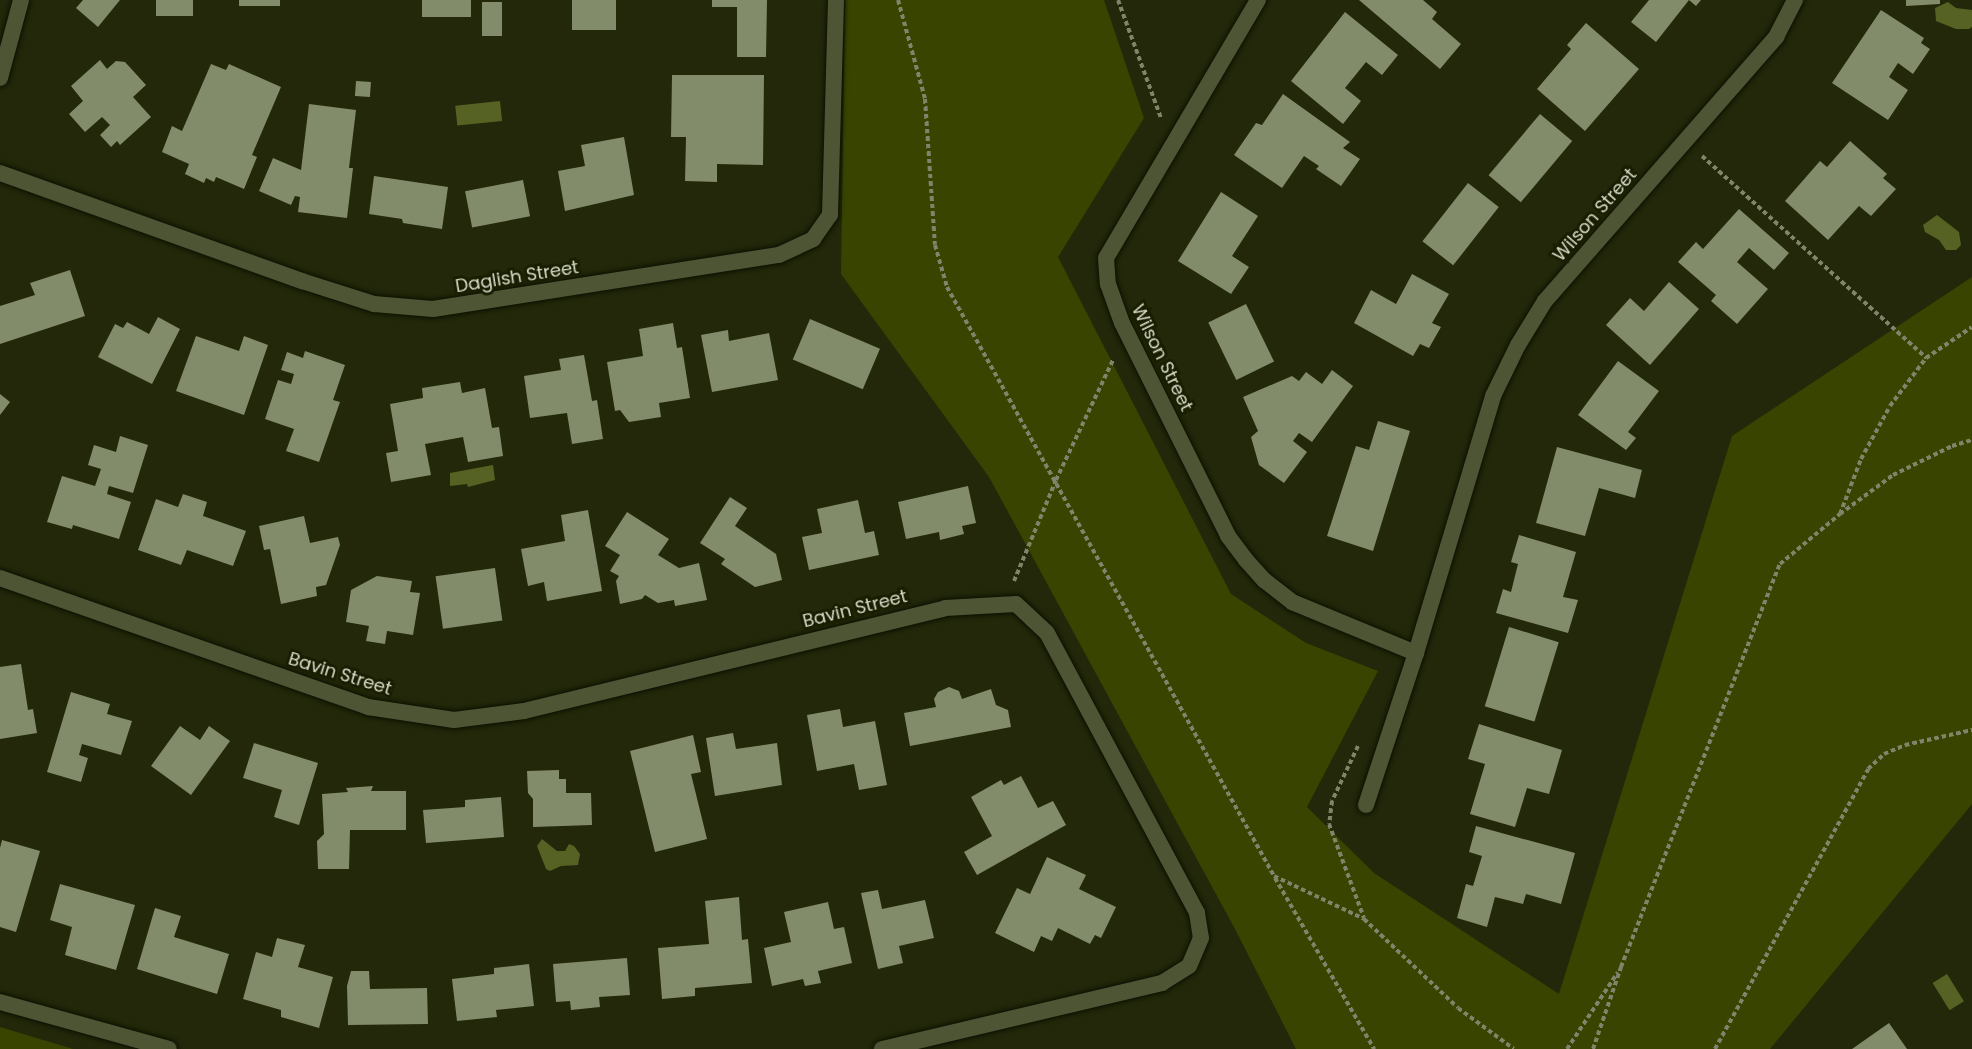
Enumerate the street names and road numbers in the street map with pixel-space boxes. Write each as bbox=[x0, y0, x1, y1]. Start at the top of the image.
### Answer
street label: Wilson Street bbox=[1549, 164, 1641, 266]
street label: Daglish Street bbox=[454, 257, 580, 297]
street label: Wilson Street bbox=[1127, 301, 1197, 415]
street label: Bavin Street bbox=[801, 586, 909, 632]
street label: Bavin Street bbox=[286, 648, 394, 700]

